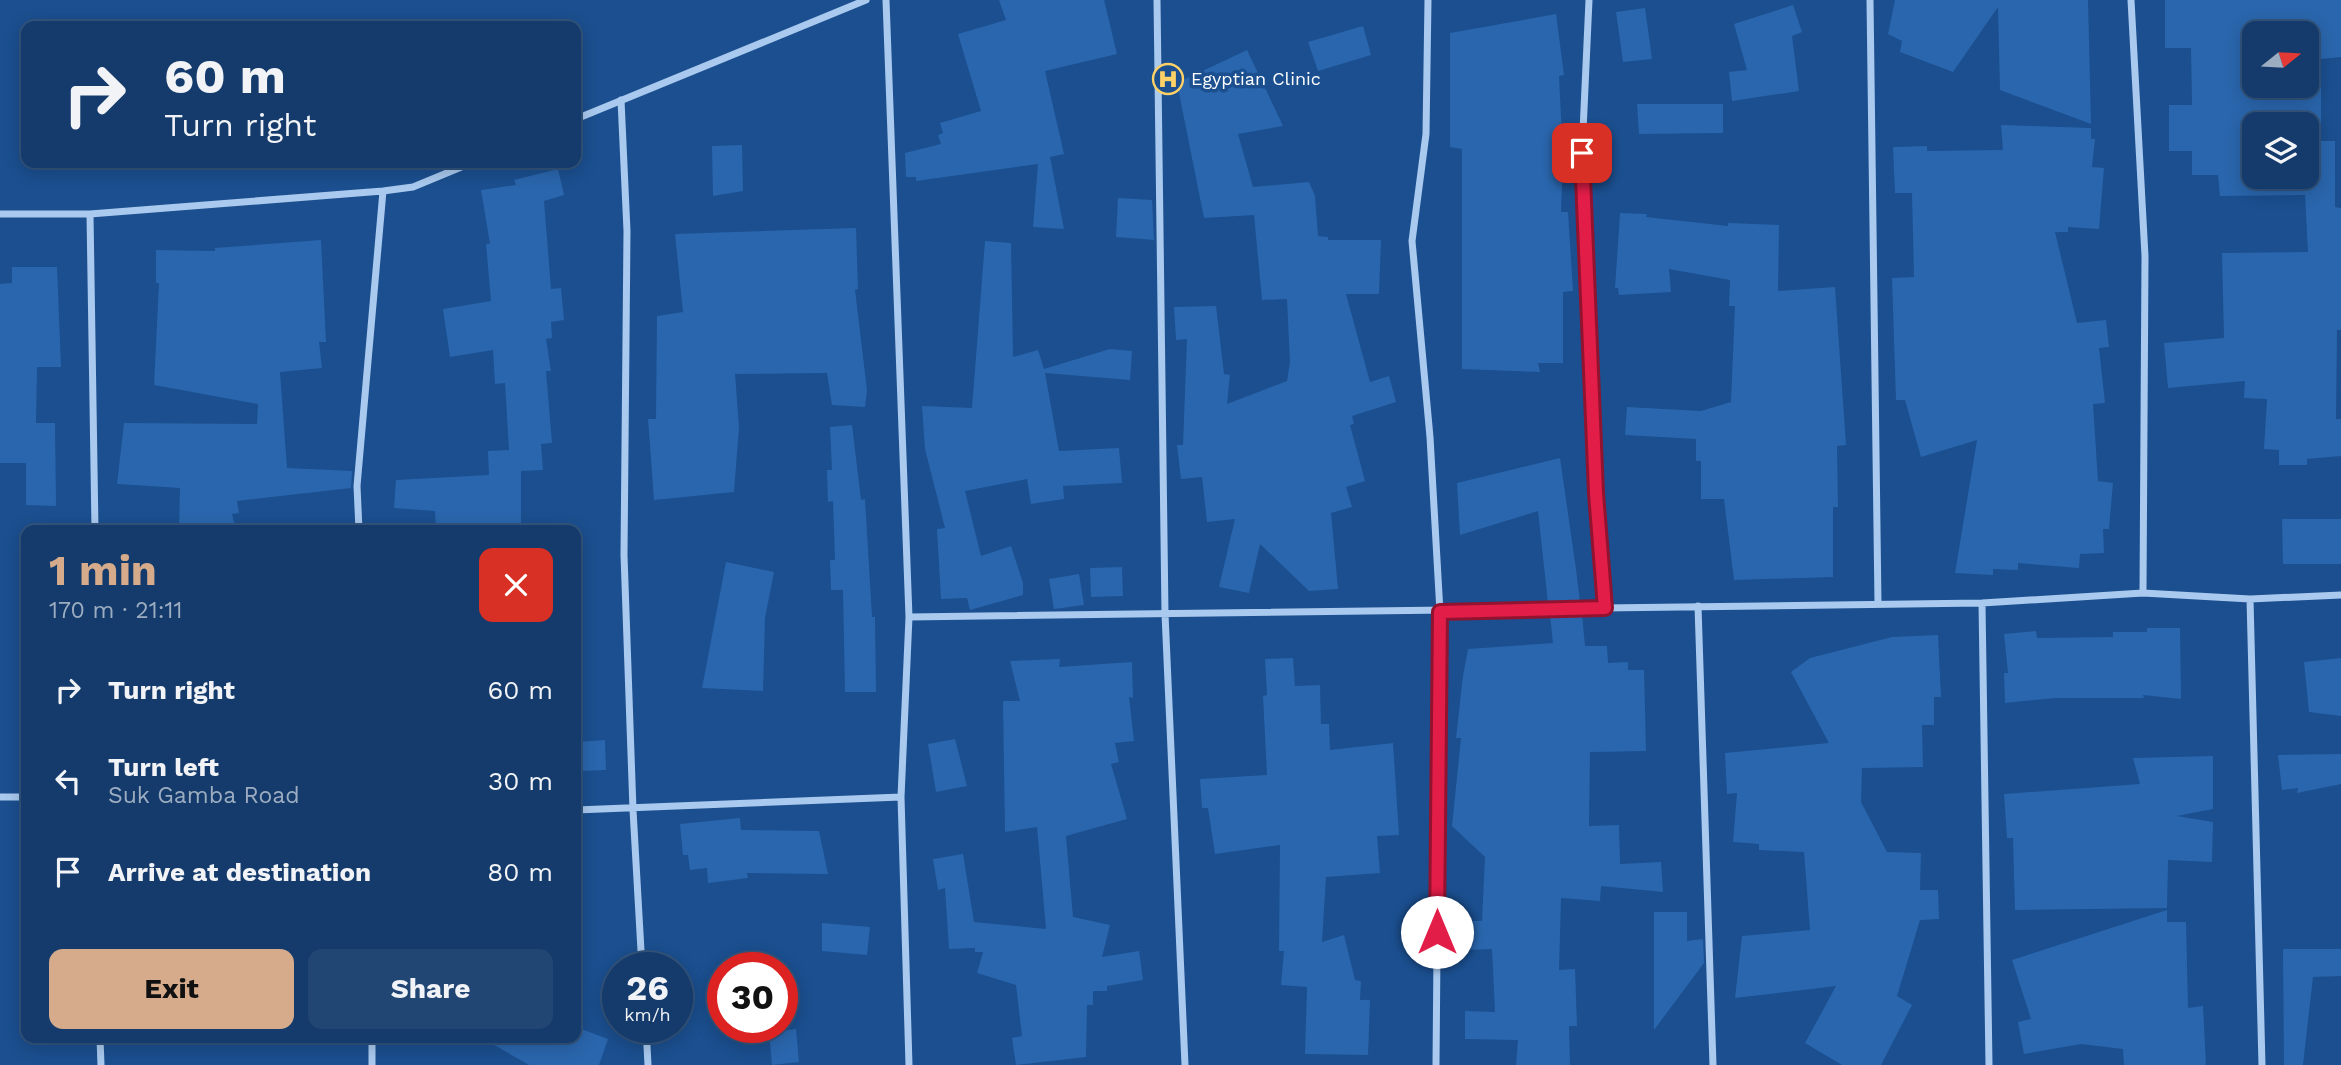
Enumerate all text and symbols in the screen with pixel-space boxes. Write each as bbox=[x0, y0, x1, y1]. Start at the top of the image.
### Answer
north arrow bbox=[2242, 21, 2319, 98]
map controls bbox=[2242, 21, 2319, 189]
text: 60 m bbox=[164, 47, 286, 105]
icon: right bbox=[49, 49, 140, 140]
hospital icon: Egyptian Clinic bbox=[1151, 62, 1185, 96]
place label: Egyptian Clinic bbox=[1191, 68, 1321, 89]
text: Turn right bbox=[164, 106, 316, 144]
button: layers bbox=[2242, 112, 2319, 189]
pin bbox=[1552, 123, 1612, 183]
icon: arrive bbox=[1563, 134, 1601, 172]
text: 1 min bbox=[49, 546, 157, 595]
button: close bbox=[479, 548, 553, 622]
text: 170 m · 21:11 bbox=[49, 597, 183, 624]
icon: right bbox=[49, 671, 87, 709]
text: Turn right bbox=[108, 675, 235, 705]
text: 60 m bbox=[487, 675, 553, 705]
text: Turn left bbox=[108, 752, 219, 782]
icon: left bbox=[49, 762, 87, 800]
text: 30 m bbox=[488, 766, 553, 796]
text: Suk Gamba Road bbox=[108, 782, 300, 809]
icon: arrive bbox=[49, 853, 87, 891]
text: Arrive at destination bbox=[108, 857, 371, 887]
text: 80 m bbox=[487, 857, 553, 887]
position arrow bbox=[1400, 895, 1474, 969]
button: Exit bbox=[49, 949, 294, 1029]
button: Share bbox=[308, 949, 553, 1029]
speed limit sign: 30 bbox=[707, 952, 798, 1043]
text: 26 bbox=[626, 967, 669, 1009]
text: km/h bbox=[624, 1004, 671, 1025]

